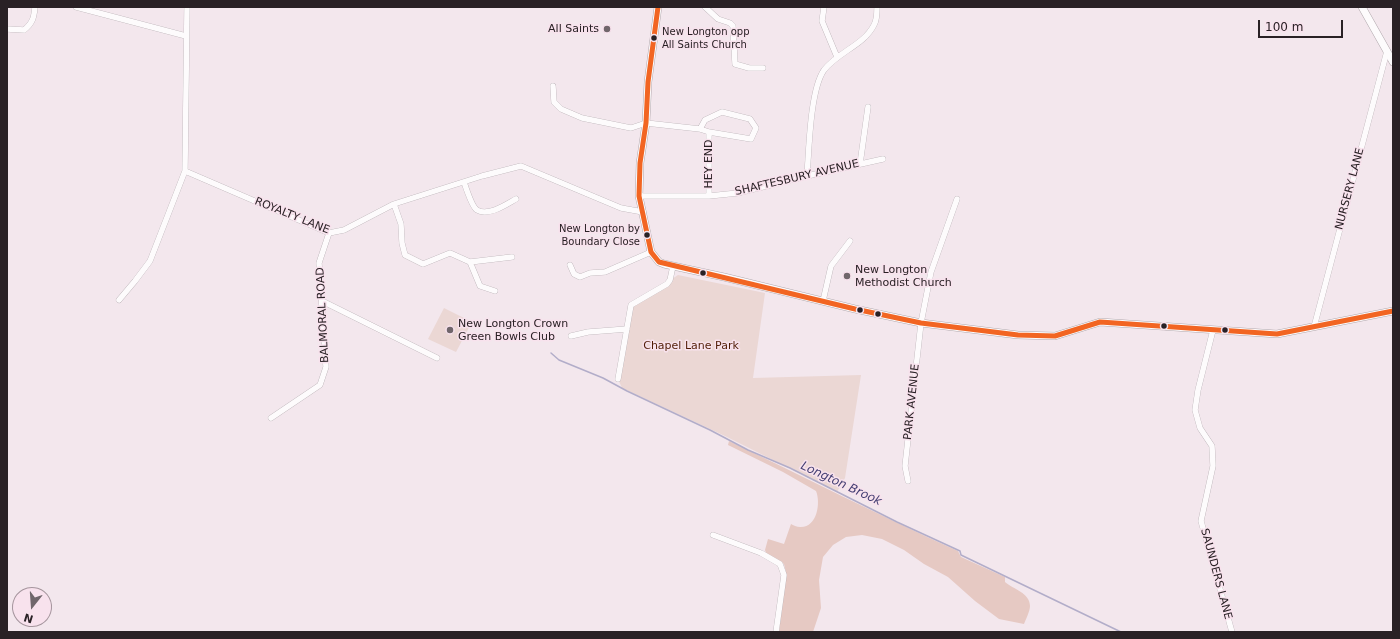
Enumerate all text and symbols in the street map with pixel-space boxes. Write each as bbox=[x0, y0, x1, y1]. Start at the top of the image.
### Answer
scale bar bbox=[1260, 12, 1345, 38]
text: 100 m bbox=[1265, 20, 1303, 34]
place label: All Saints bbox=[548, 22, 599, 36]
marker: All Saints bbox=[602, 24, 612, 34]
place label: New Longton opp All Saints Church bbox=[662, 26, 750, 50]
marker: New Longton opp All Saints Church bbox=[649, 33, 659, 43]
street label: HEY END bbox=[702, 139, 716, 189]
street label: NURSERY LANE bbox=[1333, 147, 1367, 231]
street label: SHAFTESBURY AVENUE bbox=[734, 157, 860, 199]
street label: ROYALTY LANE bbox=[253, 195, 331, 237]
place label: New Longton by Boundary Close bbox=[559, 223, 640, 246]
marker: New Longton by Boundary Close bbox=[642, 230, 652, 240]
place label: New Longton Methodist Church bbox=[855, 263, 952, 289]
street label: BALMORAL ROAD bbox=[314, 267, 332, 363]
unlabelled marker bbox=[698, 268, 708, 278]
marker: New Longton Methodist Church bbox=[842, 271, 852, 281]
unlabelled marker bbox=[855, 305, 865, 315]
unlabelled marker bbox=[873, 309, 883, 319]
place label: New Longton Crown Green Bowls Club bbox=[458, 317, 568, 343]
unlabelled marker bbox=[1159, 321, 1169, 331]
marker: New Longton Crown Green Bowls Club bbox=[445, 325, 455, 335]
unlabelled marker bbox=[1220, 325, 1230, 335]
park label: Chapel Lane Park bbox=[643, 339, 739, 353]
street label: PARK AVENUE bbox=[901, 363, 923, 441]
water label: Longton Brook bbox=[798, 459, 884, 509]
street label: SAUNDERS LANE bbox=[1198, 527, 1234, 621]
north arrow bbox=[12, 587, 52, 627]
text: N bbox=[22, 610, 35, 626]

